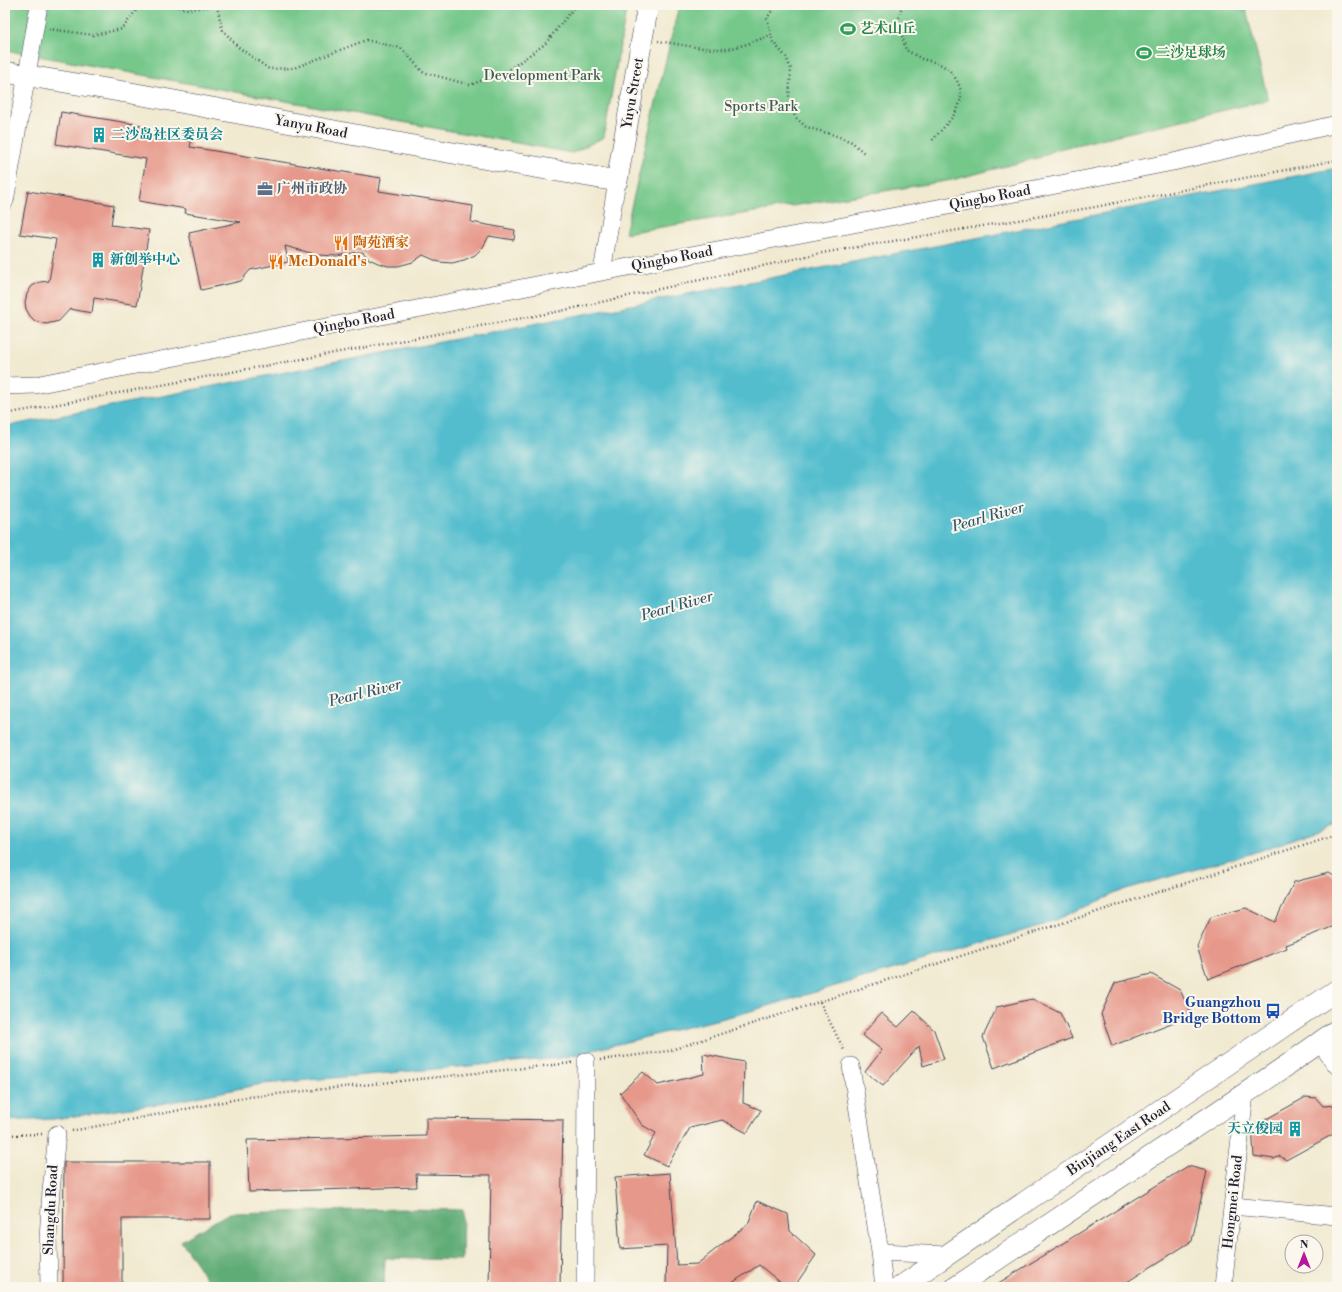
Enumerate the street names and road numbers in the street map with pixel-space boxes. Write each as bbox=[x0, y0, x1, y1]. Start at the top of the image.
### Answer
street label: Yuyu Street bbox=[618, 56, 648, 131]
street label: Yanyu Road bbox=[272, 111, 349, 143]
street label: Qingbo Road bbox=[948, 181, 1032, 215]
street label: Qingbo Road bbox=[630, 242, 714, 276]
street label: Qingbo Road bbox=[312, 305, 396, 339]
street label: Binjiang East Road bbox=[1063, 1098, 1174, 1181]
street label: Hongmei Road bbox=[1219, 1154, 1247, 1250]
street label: Shangdu Road bbox=[40, 1164, 62, 1256]

